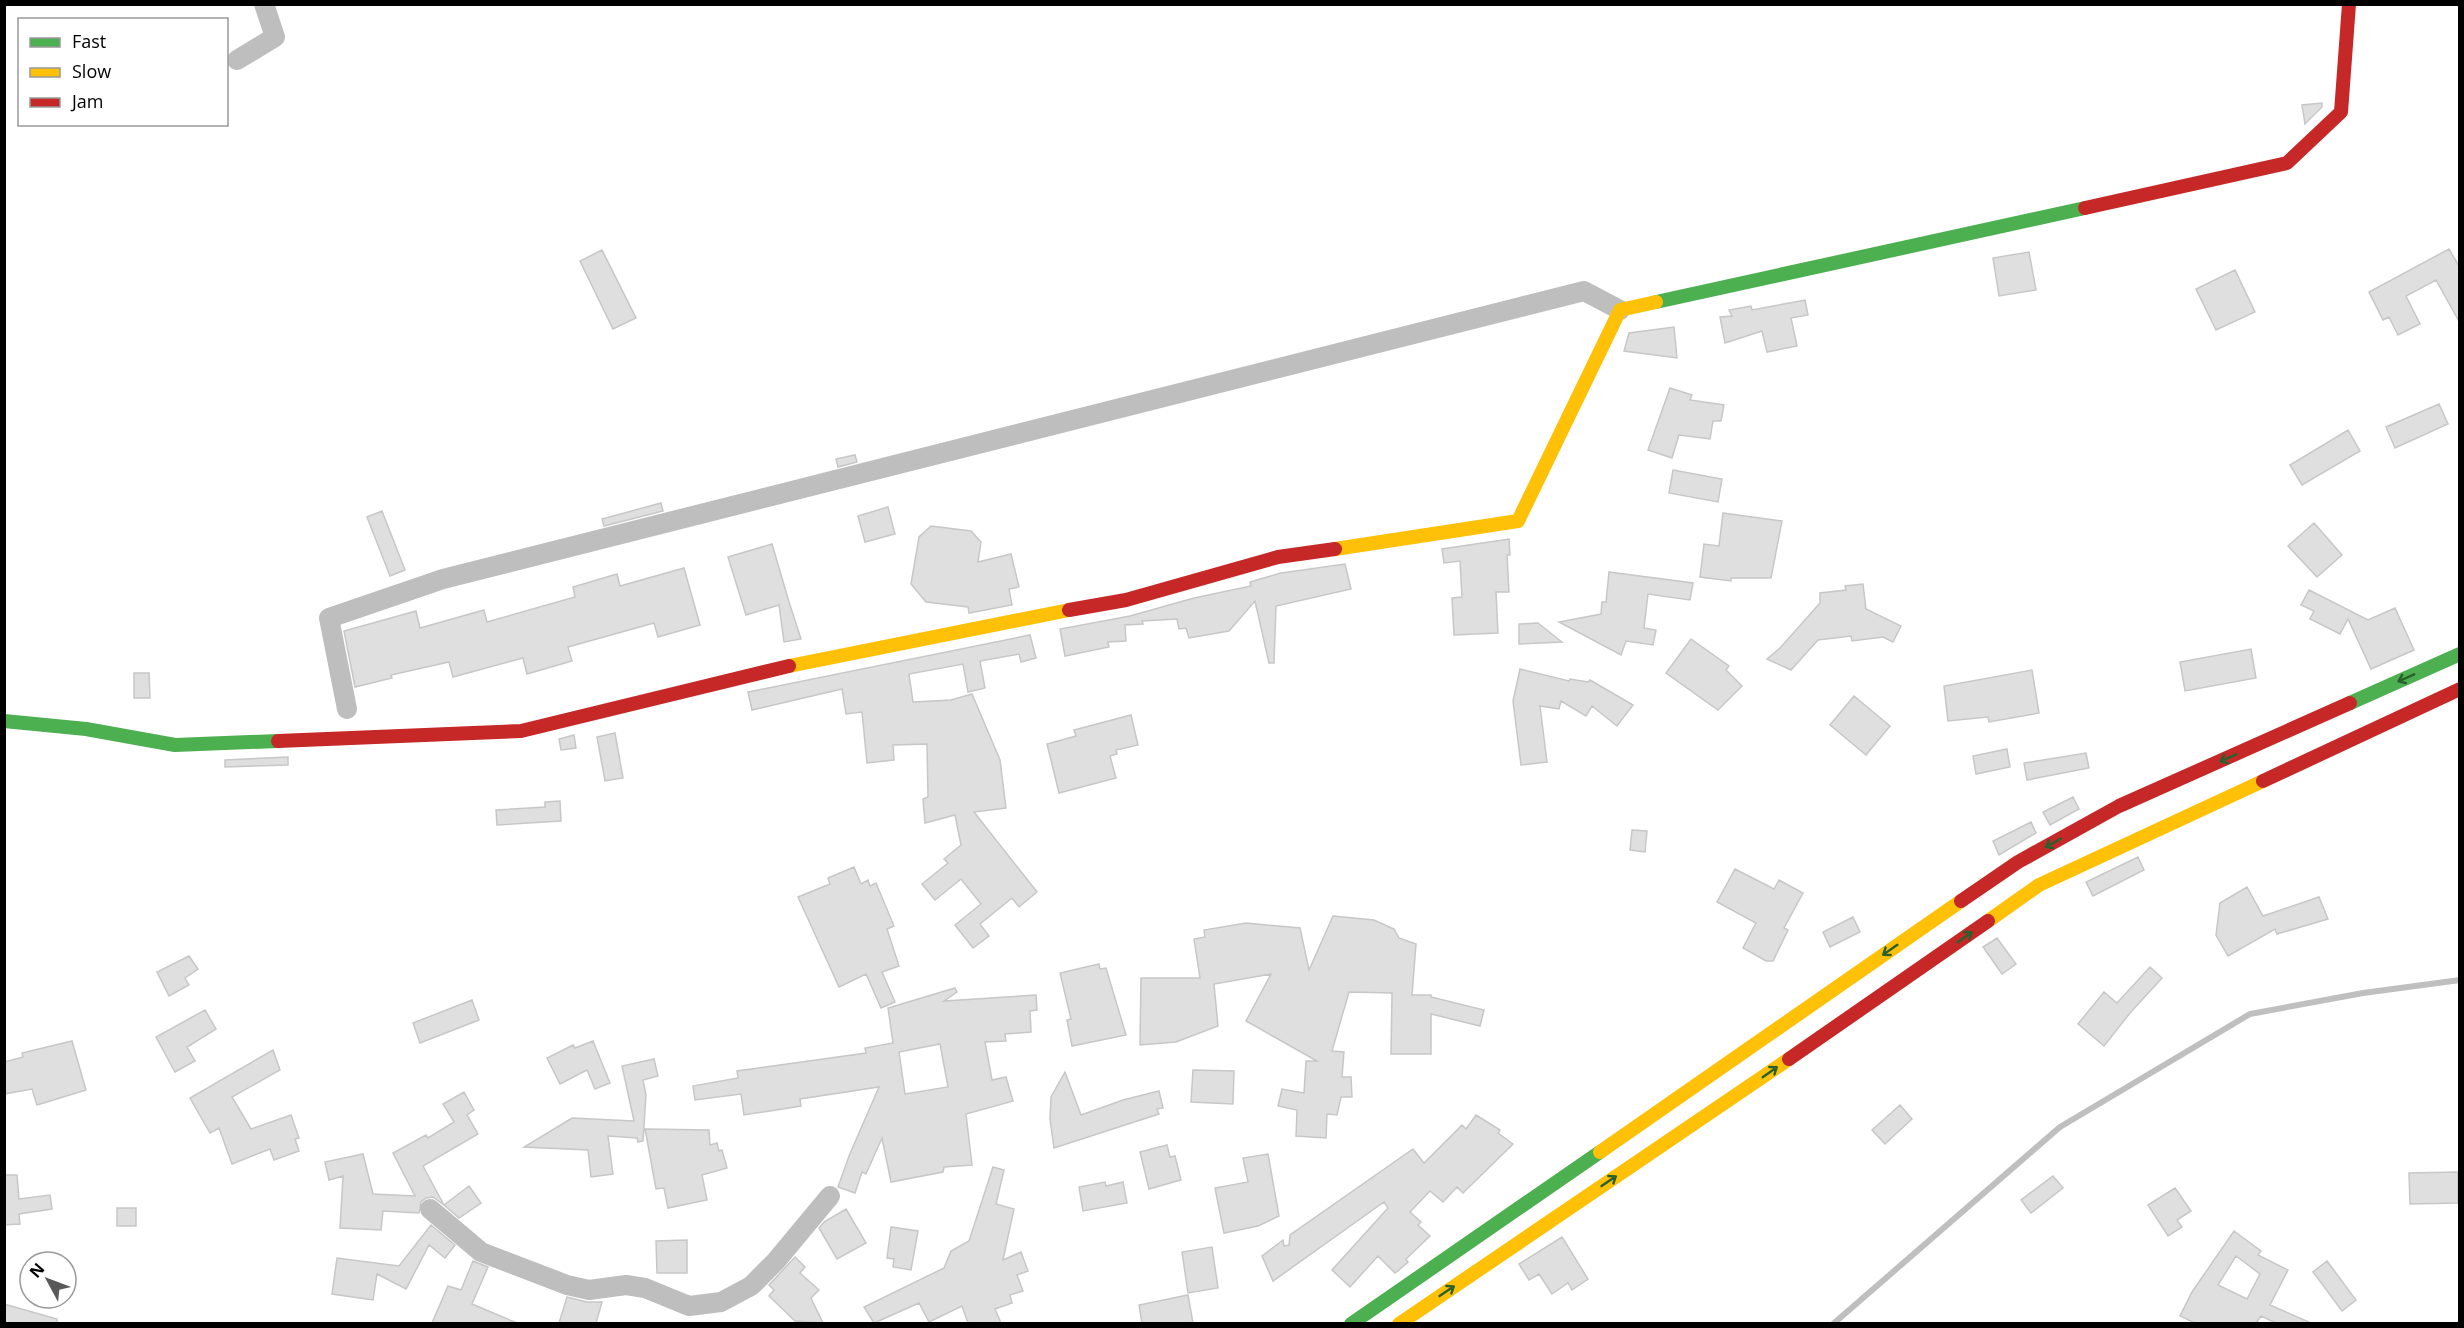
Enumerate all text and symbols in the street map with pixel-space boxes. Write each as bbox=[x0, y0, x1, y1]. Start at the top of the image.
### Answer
legend bbox=[18, 18, 228, 126]
text: Fast bbox=[72, 29, 106, 53]
text: Slow bbox=[72, 59, 111, 83]
text: Jam bbox=[70, 89, 104, 113]
one-way arrow bbox=[2398, 673, 2416, 684]
one-way arrow bbox=[2219, 753, 2237, 764]
one-way arrow bbox=[2045, 837, 2062, 849]
one-way arrow bbox=[1956, 931, 1972, 943]
one-way arrow bbox=[1883, 944, 1899, 956]
one-way arrow bbox=[1761, 1066, 1778, 1078]
one-way arrow bbox=[1600, 1175, 1617, 1188]
north arrow bbox=[18, 1250, 78, 1310]
text: N bbox=[24, 1258, 49, 1282]
one-way arrow bbox=[1438, 1285, 1455, 1297]

